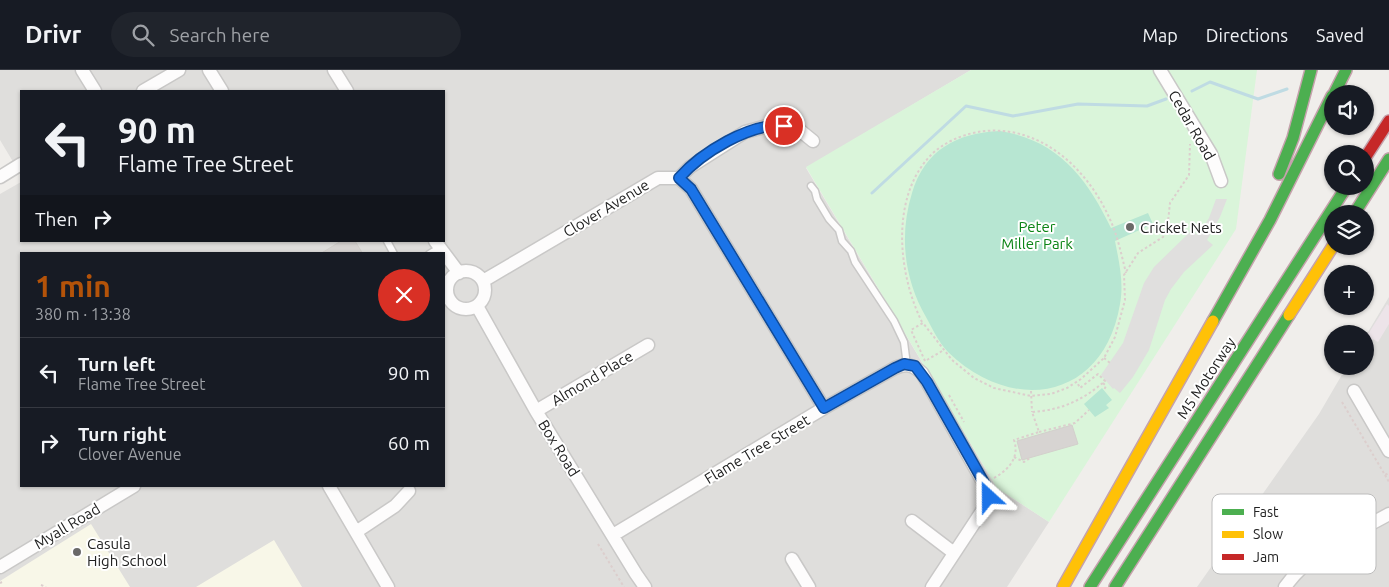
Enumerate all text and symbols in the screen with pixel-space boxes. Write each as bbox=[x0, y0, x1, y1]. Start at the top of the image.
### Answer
search box bbox=[111, 12, 461, 57]
text: Drivr bbox=[25, 21, 81, 48]
icon: search bbox=[129, 21, 157, 49]
text: Search here bbox=[169, 24, 270, 46]
text: Map bbox=[1142, 25, 1178, 45]
text: Directions bbox=[1206, 25, 1288, 45]
text: Saved bbox=[1316, 25, 1364, 45]
map controls bbox=[1324, 85, 1374, 375]
button: sound bbox=[1324, 85, 1374, 135]
street label: Cedar Road bbox=[1165, 87, 1219, 163]
pin bbox=[763, 105, 805, 147]
icon: left bbox=[35, 110, 100, 175]
text: 90 m bbox=[118, 110, 196, 150]
icon: arrive bbox=[770, 112, 798, 140]
button: search bbox=[1324, 145, 1374, 195]
text: Flame Tree Street bbox=[118, 151, 293, 176]
street label: Clover Avenue bbox=[560, 176, 652, 240]
icon: right bbox=[88, 205, 116, 233]
button: layers bbox=[1324, 205, 1374, 255]
text: Then bbox=[35, 208, 78, 230]
park label: Peter Miller Park bbox=[1001, 218, 1073, 252]
place label: Cricket Nets bbox=[1140, 219, 1222, 236]
marker: Cricket Nets bbox=[1124, 221, 1136, 233]
button: + bbox=[1324, 265, 1374, 315]
text: 1 min bbox=[35, 269, 111, 303]
button: close bbox=[378, 269, 430, 321]
text: 380 m · 13:38 bbox=[35, 305, 131, 323]
button: − bbox=[1324, 325, 1374, 375]
street label: M5 Motorway bbox=[1173, 334, 1239, 422]
street label: Almond Place bbox=[548, 347, 636, 409]
text: Turn left bbox=[78, 353, 156, 375]
icon: left bbox=[35, 359, 63, 387]
text: 90 m bbox=[388, 362, 430, 384]
text: Flame Tree Street bbox=[78, 375, 206, 393]
street label: Flame Tree Street bbox=[701, 411, 813, 487]
street label: Box Road bbox=[535, 416, 583, 480]
text: Turn right bbox=[78, 423, 166, 445]
icon: right bbox=[35, 429, 63, 457]
text: 60 m bbox=[388, 432, 430, 454]
text: Clover Avenue bbox=[78, 445, 182, 463]
position arrow bbox=[962, 470, 1014, 522]
legend bbox=[1212, 494, 1376, 574]
street label: Myall Road bbox=[31, 500, 103, 552]
text: Fast bbox=[1253, 504, 1279, 520]
text: Slow bbox=[1253, 526, 1283, 542]
place label: Casula High School bbox=[87, 535, 167, 569]
marker: Casula High School bbox=[71, 546, 83, 558]
text: Jam bbox=[1253, 549, 1279, 565]

